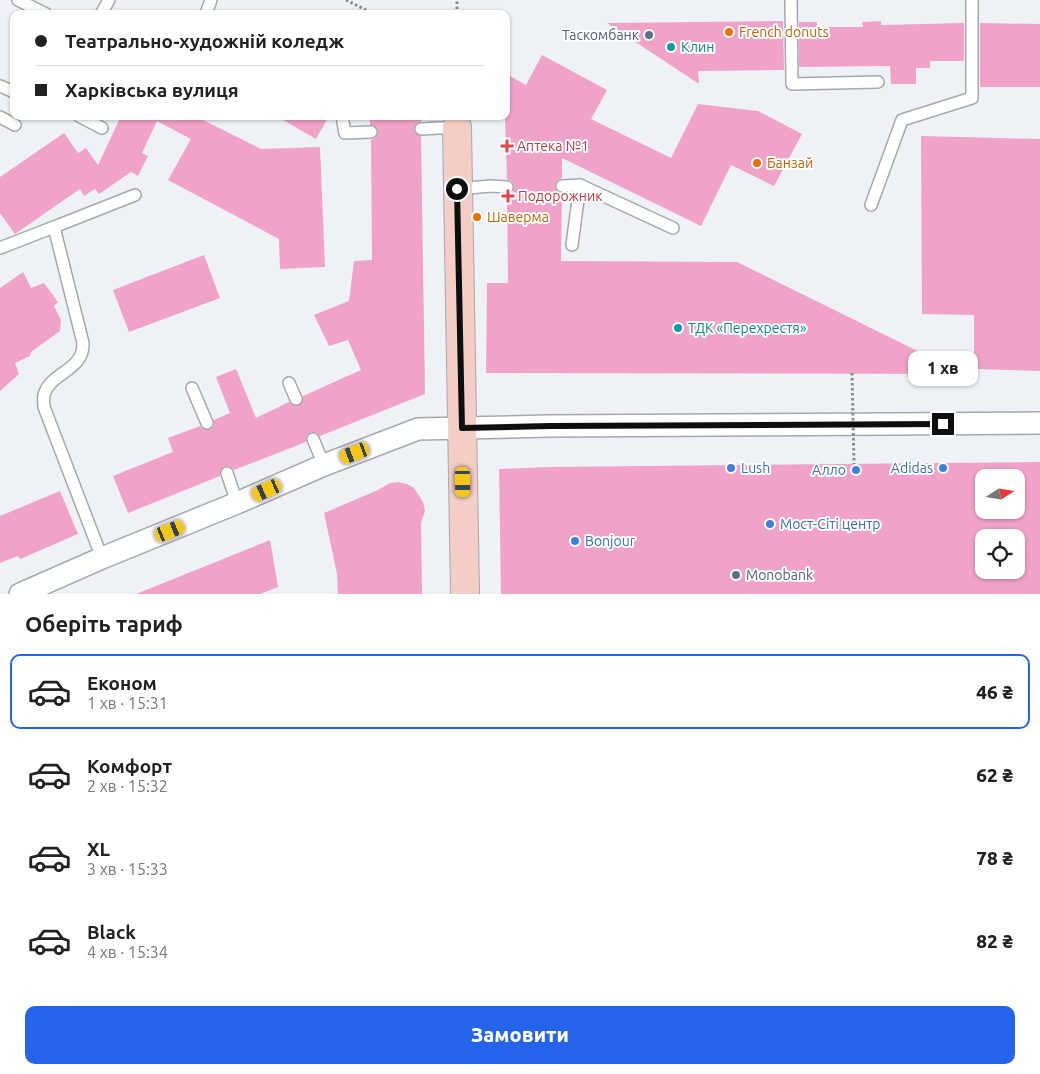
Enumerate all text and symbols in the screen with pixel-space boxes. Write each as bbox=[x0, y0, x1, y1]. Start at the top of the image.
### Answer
place label: French donuts bbox=[739, 24, 829, 40]
marker: French donuts bbox=[723, 26, 735, 38]
place label: Таскомбанк bbox=[562, 27, 639, 43]
marker: Таскомбанк bbox=[643, 29, 655, 41]
text: Театрально-художній коледж bbox=[65, 30, 344, 52]
place label: Клин bbox=[681, 39, 715, 55]
marker: Клин bbox=[665, 41, 677, 53]
text: Харківська вулиця bbox=[65, 79, 239, 101]
place label: Аптека №1 bbox=[517, 138, 589, 154]
marker: Аптека №1 bbox=[501, 140, 513, 152]
place label: Банзай bbox=[767, 155, 813, 171]
marker: Банзай bbox=[751, 157, 763, 169]
route start bbox=[446, 178, 468, 200]
place label: Подорожник bbox=[518, 188, 603, 204]
marker: Подорожник bbox=[502, 190, 514, 202]
place label: Шаверма bbox=[487, 209, 549, 225]
marker: Шаверма bbox=[471, 211, 483, 223]
place label: ТДК «Перехрестя» bbox=[688, 320, 807, 336]
marker: ТДК «Перехрестя» bbox=[672, 322, 684, 334]
callout: 1 хв bbox=[908, 352, 978, 386]
text: 1 хв bbox=[927, 359, 959, 377]
route end bbox=[932, 413, 954, 435]
car bbox=[338, 441, 371, 465]
place label: Lush bbox=[741, 460, 770, 476]
place label: Adidas bbox=[891, 460, 933, 476]
marker: Lush bbox=[725, 462, 737, 474]
place label: Алло bbox=[812, 462, 846, 478]
marker: Adidas bbox=[937, 462, 949, 474]
marker: Алло bbox=[850, 464, 862, 476]
car bbox=[455, 467, 470, 497]
north arrow bbox=[975, 469, 1025, 519]
map controls bbox=[975, 469, 1025, 579]
car bbox=[250, 477, 283, 503]
place label: Мост-Сіті центр bbox=[780, 516, 881, 532]
car bbox=[153, 518, 186, 544]
marker: Мост-Сіті центр bbox=[764, 518, 776, 530]
button: locate bbox=[975, 529, 1025, 579]
place label: Bonjour bbox=[585, 533, 636, 549]
marker: Bonjour bbox=[569, 535, 581, 547]
place label: Monobank bbox=[746, 567, 813, 583]
marker: Monobank bbox=[730, 569, 742, 581]
text: Оберіть тариф bbox=[25, 611, 183, 636]
icon: car bbox=[27, 669, 72, 714]
text: Економ bbox=[87, 672, 157, 694]
text: 46 ₴ bbox=[976, 681, 1013, 703]
text: 1 хв · 15:31 bbox=[87, 694, 168, 712]
icon: car bbox=[27, 752, 72, 797]
text: Комфорт bbox=[87, 755, 172, 777]
text: 62 ₴ bbox=[976, 764, 1013, 786]
text: 2 хв · 15:32 bbox=[87, 777, 168, 795]
icon: car bbox=[27, 835, 72, 880]
text: XL bbox=[87, 838, 110, 860]
text: 78 ₴ bbox=[976, 847, 1013, 869]
text: 3 хв · 15:33 bbox=[87, 860, 168, 878]
icon: car bbox=[27, 918, 72, 963]
text: Black bbox=[87, 921, 136, 943]
text: 82 ₴ bbox=[976, 930, 1013, 952]
text: 4 хв · 15:34 bbox=[87, 943, 168, 961]
button: Замовити bbox=[25, 1006, 1015, 1064]

